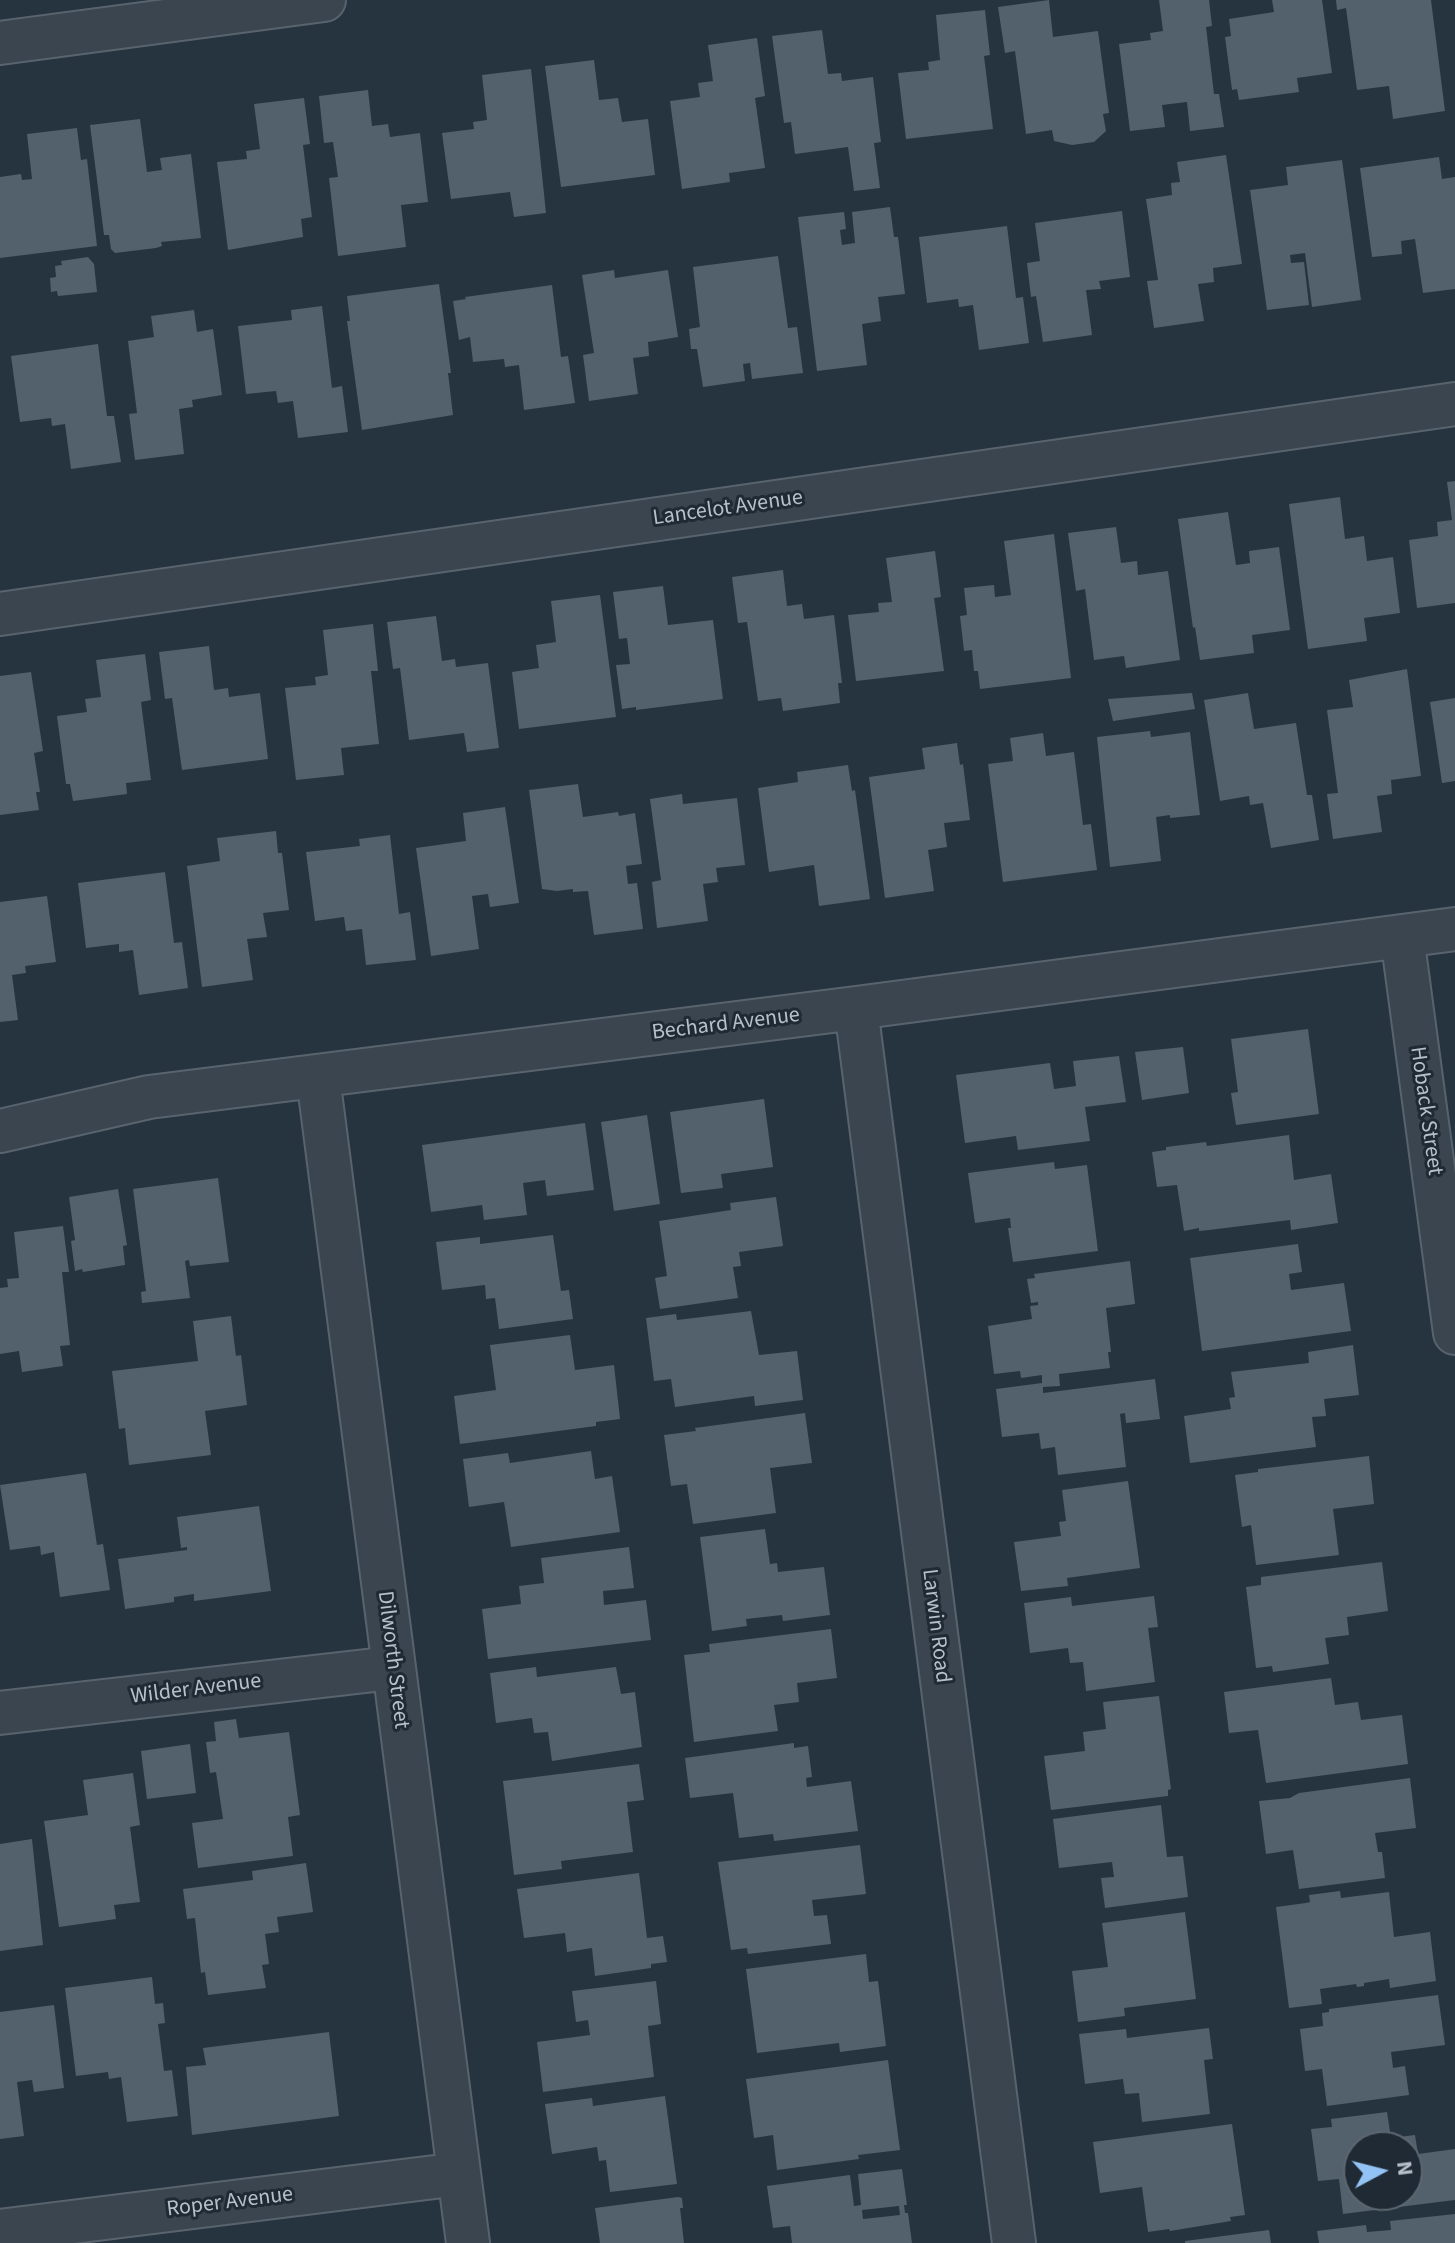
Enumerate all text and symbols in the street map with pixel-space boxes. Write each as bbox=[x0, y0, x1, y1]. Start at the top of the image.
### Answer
street label: Lancelot Avenue bbox=[651, 485, 805, 533]
street label: Bechard Avenue bbox=[651, 1003, 801, 1047]
street label: Hoback Street bbox=[1403, 1045, 1447, 1177]
street label: Larwin Road bbox=[915, 1567, 955, 1685]
street label: Dilworth Street bbox=[370, 1590, 414, 1730]
street label: Wilder Avenue bbox=[129, 1669, 263, 1711]
north arrow bbox=[1343, 2131, 1423, 2211]
text: N bbox=[1388, 2159, 1422, 2178]
street label: Roper Avenue bbox=[165, 2182, 295, 2224]

